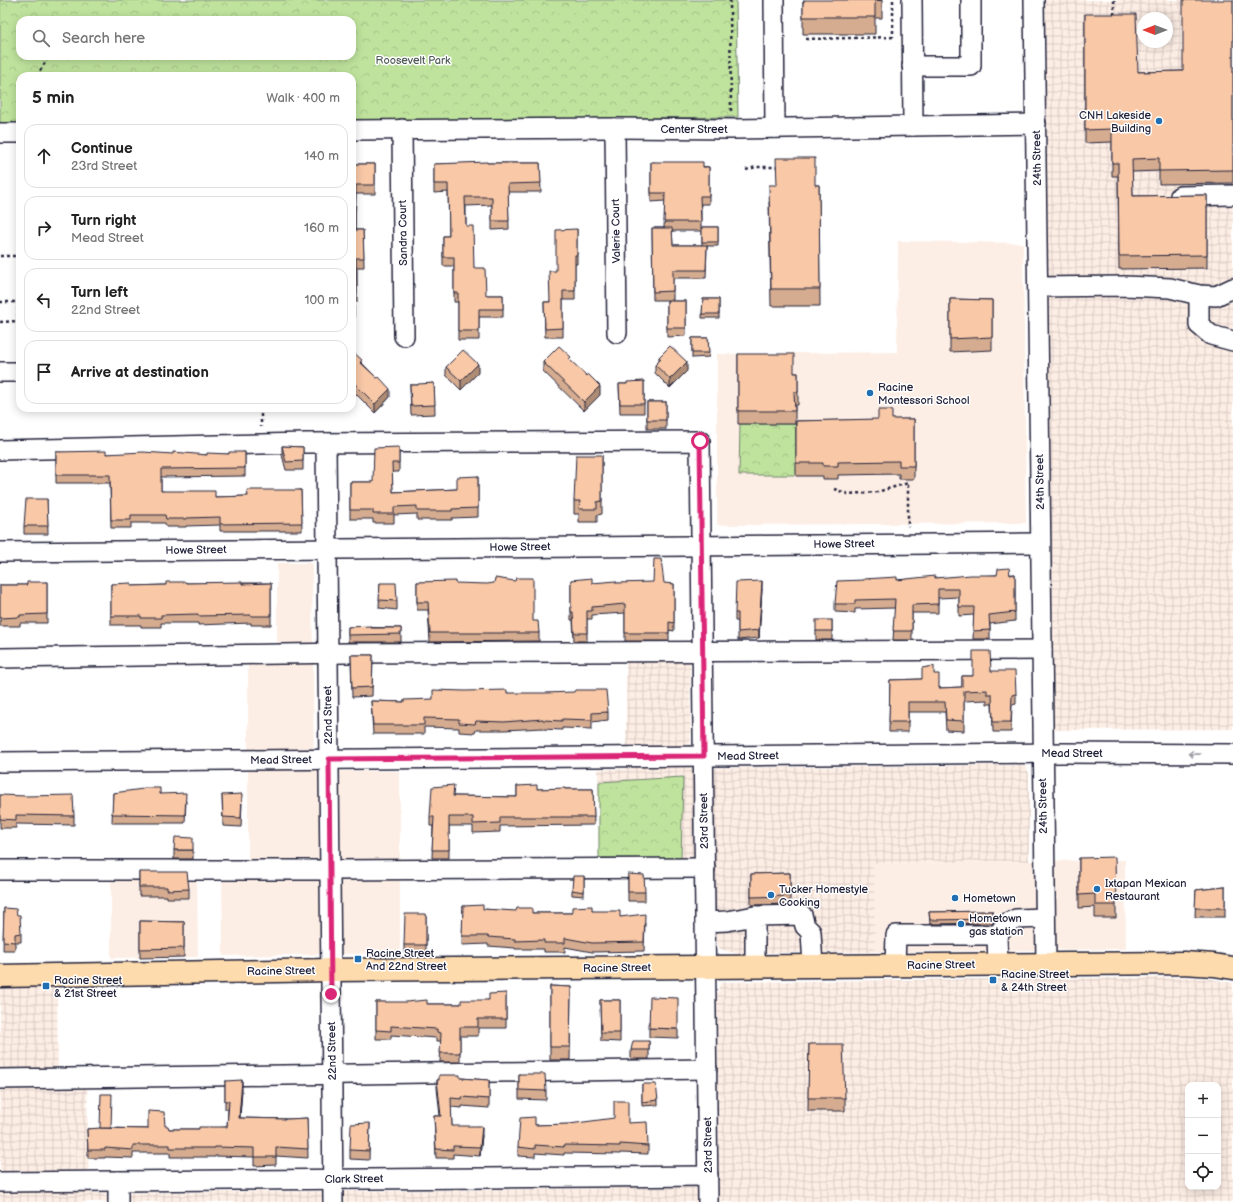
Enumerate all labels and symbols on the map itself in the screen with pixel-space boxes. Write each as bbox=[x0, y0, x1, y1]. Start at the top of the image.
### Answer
north arrow bbox=[1137, 12, 1173, 48]
park label: Roosevelt Park bbox=[376, 54, 451, 67]
place label: CNH Lakeside Building bbox=[1079, 109, 1151, 135]
marker: CNH Lakeside Building bbox=[1154, 116, 1164, 126]
street label: Center Street bbox=[660, 123, 728, 136]
street label: 24th Street bbox=[1030, 130, 1044, 186]
street label: Valerie Court bbox=[609, 198, 623, 263]
street label: Sandra Court bbox=[396, 199, 410, 266]
place label: Racine Montessori School bbox=[878, 381, 970, 407]
marker: Racine Montessori School bbox=[865, 388, 875, 398]
route start bbox=[691, 432, 709, 450]
street label: 24th Street bbox=[1033, 454, 1047, 510]
street label: Howe Street bbox=[813, 537, 875, 551]
street label: Howe Street bbox=[489, 540, 551, 554]
street label: Howe Street bbox=[165, 543, 227, 557]
street label: 22nd Street bbox=[321, 685, 335, 744]
street label: Mead Street bbox=[1041, 747, 1103, 760]
street label: Mead Street bbox=[717, 749, 779, 763]
one-way arrow bbox=[1188, 750, 1201, 758]
street label: Mead Street bbox=[250, 753, 312, 767]
street label: 24th Street bbox=[1036, 778, 1050, 834]
street label: 23rd Street bbox=[697, 792, 711, 849]
place label: Ixtapan Mexican Restaurant bbox=[1105, 877, 1187, 903]
place label: Tucker Homestyle Cooking bbox=[779, 883, 869, 909]
marker: Ixtapan Mexican Restaurant bbox=[1092, 884, 1102, 894]
marker: Tucker Homestyle Cooking bbox=[766, 890, 776, 900]
place label: Hometown bbox=[963, 892, 1016, 905]
marker: Hometown bbox=[950, 893, 960, 903]
place label: Hometown gas station bbox=[969, 912, 1023, 938]
marker: Hometown gas station bbox=[956, 919, 966, 929]
place label: Racine Street And 22nd Street bbox=[366, 947, 447, 973]
marker: Racine Street And 22nd Street bbox=[353, 954, 363, 964]
street label: Racine Street bbox=[907, 958, 976, 972]
street label: Racine Street bbox=[583, 961, 652, 975]
street label: Racine Street bbox=[247, 964, 316, 978]
place label: Racine Street & 24th Street bbox=[1001, 968, 1070, 994]
place label: Racine Street & 21st Street bbox=[54, 974, 123, 1000]
marker: Racine Street & 24th Street bbox=[988, 975, 998, 985]
marker: Racine Street & 21st Street bbox=[41, 981, 51, 991]
route end bbox=[322, 985, 340, 1003]
street label: 22nd Street bbox=[325, 1021, 339, 1080]
street label: 23rd Street bbox=[701, 1116, 715, 1173]
street label: Clark Street bbox=[325, 1172, 384, 1186]

